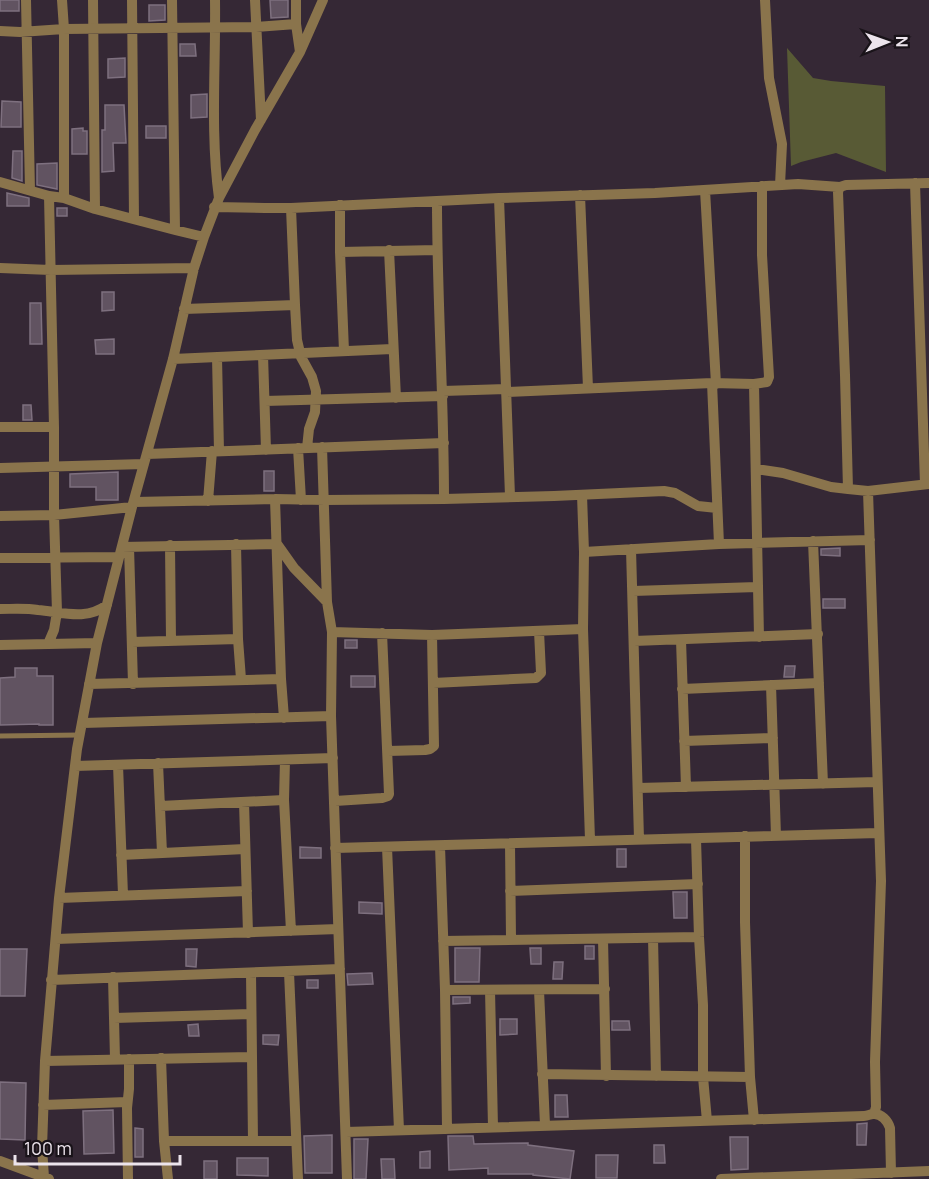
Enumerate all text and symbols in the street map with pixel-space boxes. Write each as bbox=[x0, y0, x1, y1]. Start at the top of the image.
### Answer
north arrow bbox=[857, 12, 917, 72]
text: N bbox=[891, 36, 913, 48]
scale bar bbox=[15, 1128, 180, 1166]
text: 100 m bbox=[24, 1136, 72, 1160]

